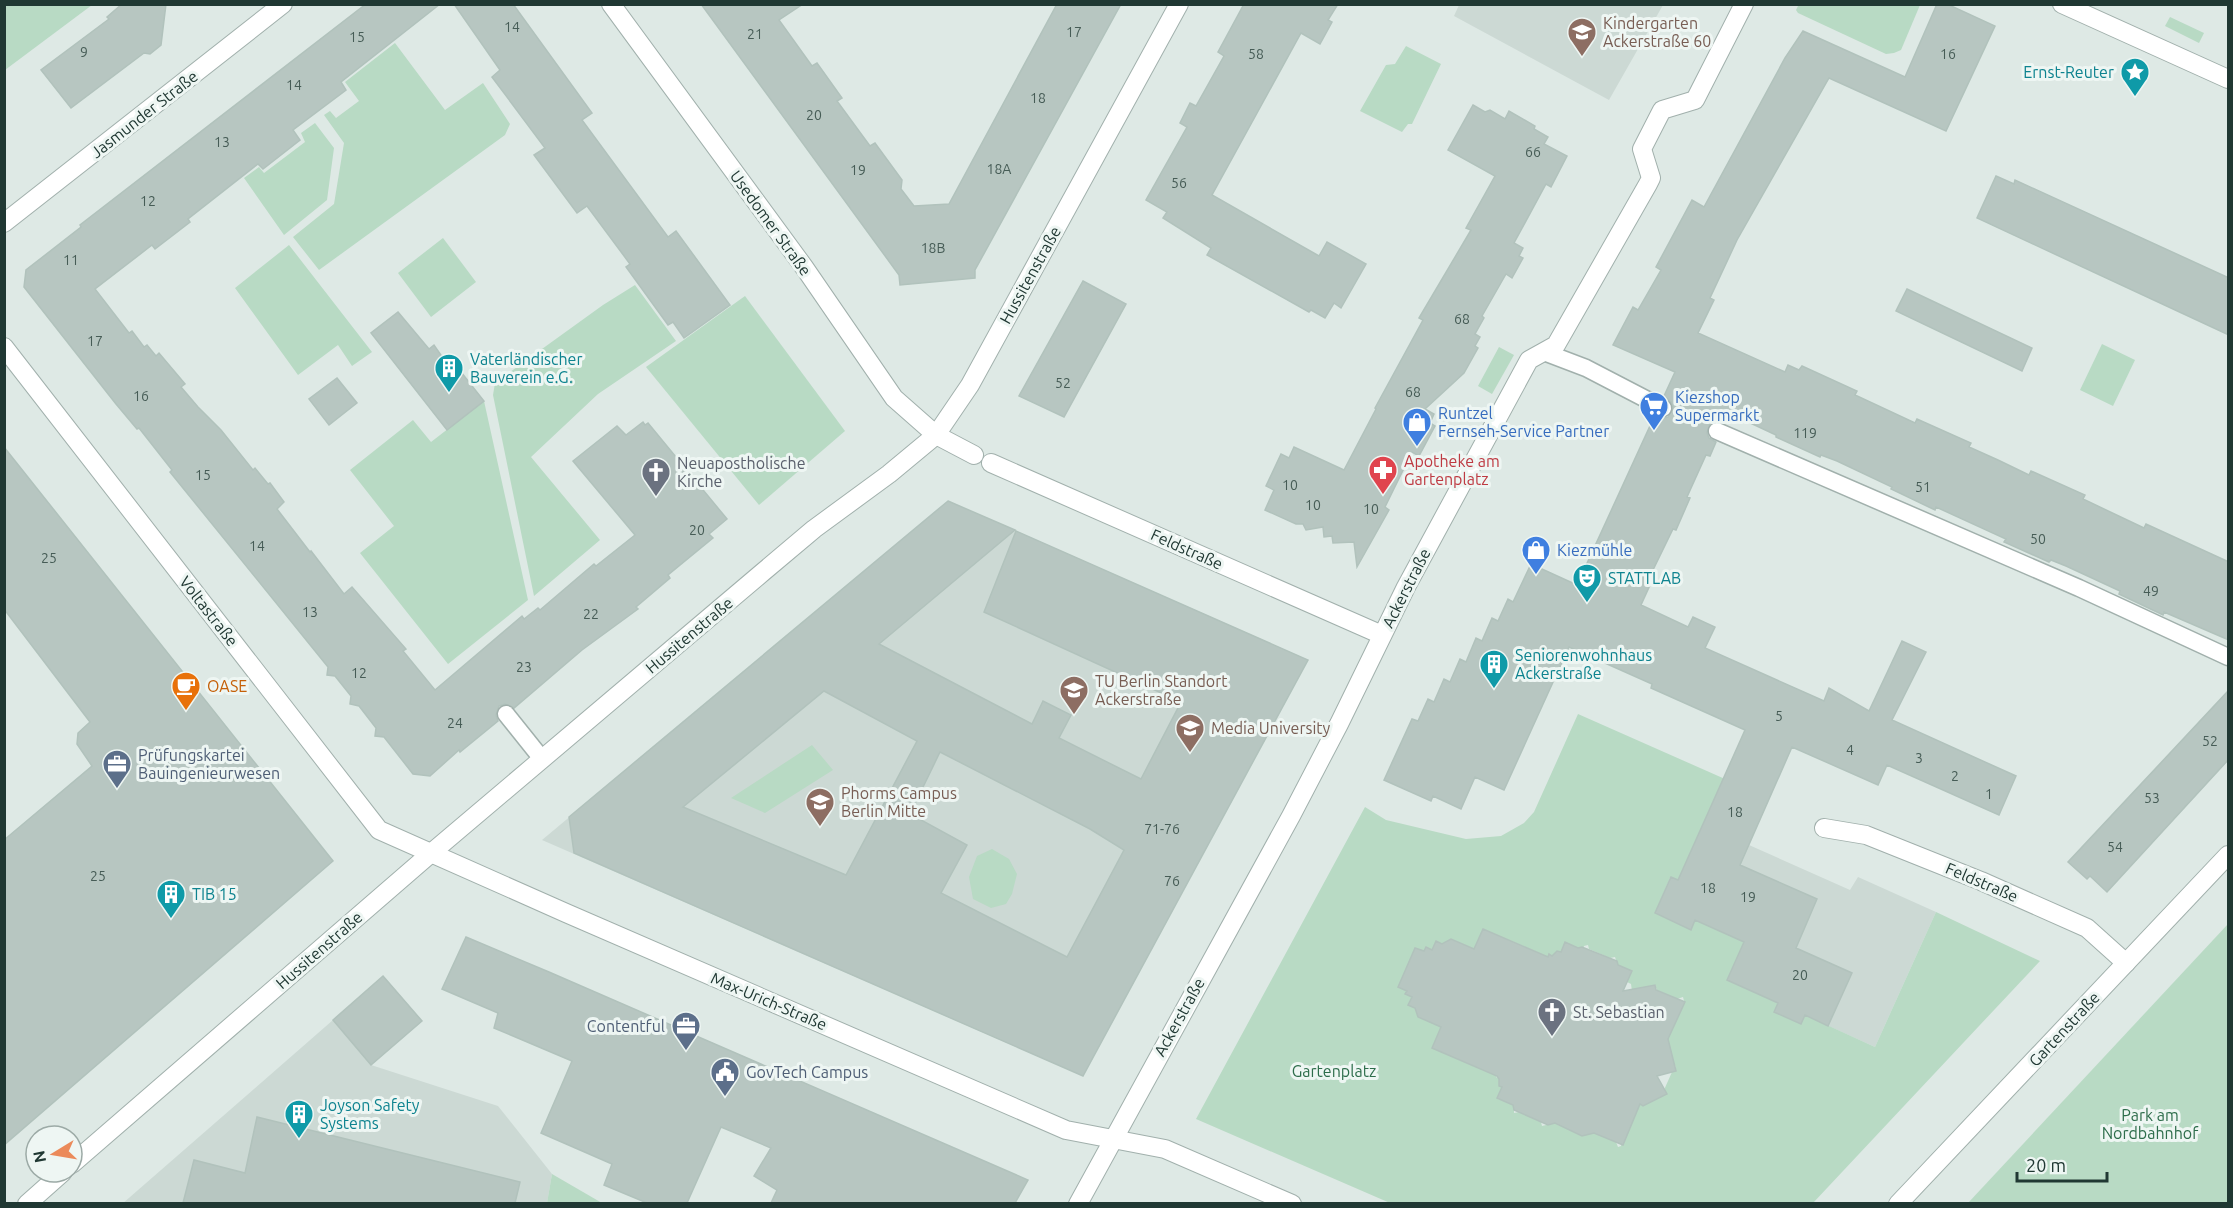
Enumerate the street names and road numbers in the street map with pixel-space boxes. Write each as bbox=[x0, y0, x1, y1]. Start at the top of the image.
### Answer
street label: Jasmunder Straße bbox=[87, 67, 201, 161]
street label: Usedomer Straße bbox=[727, 167, 815, 279]
street label: Hussitenstraße bbox=[996, 223, 1064, 327]
street label: Feldstraße bbox=[1148, 525, 1226, 573]
street label: Ackerstraße bbox=[1378, 545, 1434, 631]
street label: Voltastraße bbox=[176, 573, 242, 649]
street label: Hussitenstraße bbox=[642, 593, 736, 677]
street label: Feldstraße bbox=[1943, 859, 2021, 905]
street label: Hussitenstraße bbox=[272, 908, 366, 992]
street label: Max-Urich-Straße bbox=[708, 968, 830, 1034]
street label: Ackerstraße bbox=[1150, 975, 1208, 1059]
street label: Gartenstraße bbox=[2025, 988, 2103, 1070]

